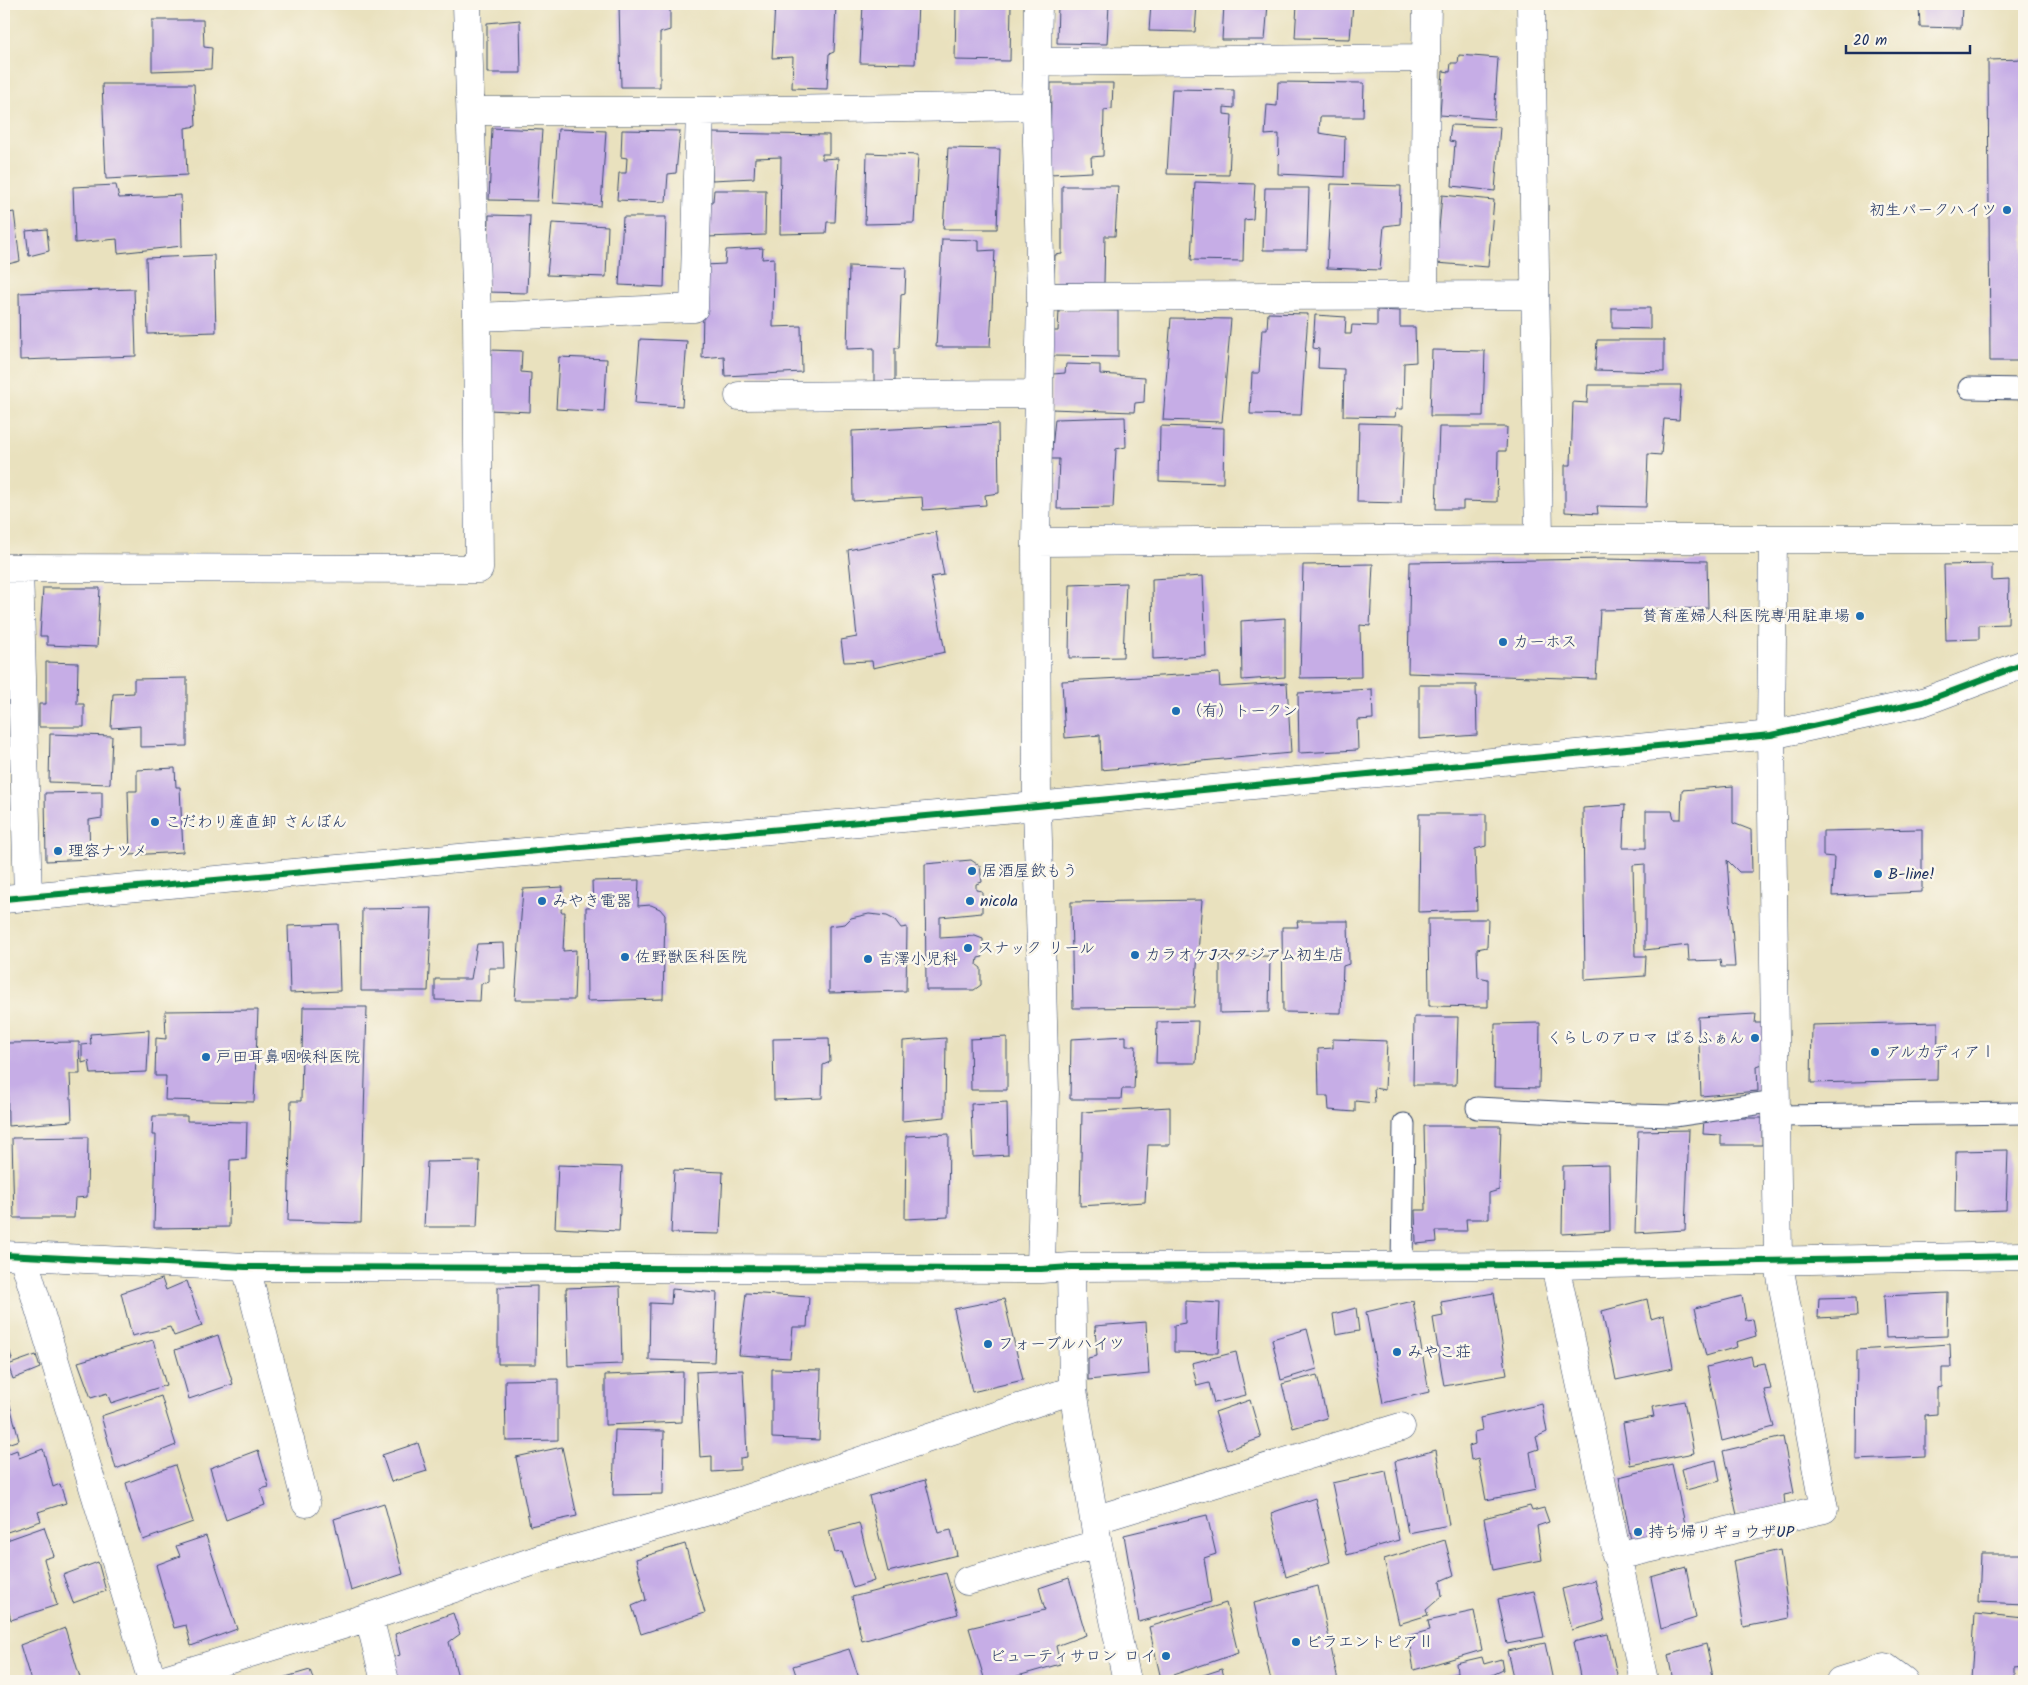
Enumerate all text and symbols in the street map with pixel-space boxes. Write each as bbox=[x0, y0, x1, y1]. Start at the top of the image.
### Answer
scale bar bbox=[1846, 22, 1969, 54]
text: 20 m bbox=[1853, 29, 1887, 53]
place label: 初生パークハイツ bbox=[1869, 198, 1997, 223]
marker: 初生パークハイツ bbox=[2001, 204, 2013, 216]
place label: 賛育産婦人科医院専用駐車場 bbox=[1642, 604, 1850, 629]
marker: 賛育産婦人科医院専用駐車場 bbox=[1854, 610, 1866, 622]
place label: カーホス bbox=[1513, 630, 1577, 655]
marker: カーホス bbox=[1497, 636, 1509, 648]
place label: （有）トークン bbox=[1186, 699, 1298, 724]
marker: （有）トークン bbox=[1170, 705, 1182, 717]
place label: こだわり産直卸 さんぼん bbox=[165, 810, 347, 835]
marker: こだわり産直卸 さんぼん bbox=[149, 816, 161, 828]
place label: 理容ナツメ bbox=[68, 839, 148, 864]
marker: 理容ナツメ bbox=[52, 845, 64, 857]
place label: 居酒屋飲もう bbox=[982, 859, 1078, 884]
place label: B-line! bbox=[1888, 862, 1935, 887]
marker: 居酒屋飲もう bbox=[966, 865, 978, 877]
marker: B-line! bbox=[1872, 868, 1884, 880]
place label: みやき電器 bbox=[552, 889, 632, 914]
place label: nicola bbox=[980, 889, 1018, 914]
marker: みやき電器 bbox=[536, 895, 548, 907]
marker: nicola bbox=[964, 895, 976, 907]
place label: スナック リール bbox=[978, 936, 1095, 961]
marker: スナック リール bbox=[962, 942, 974, 954]
place label: カラオケJスタジアム初生店 bbox=[1145, 943, 1344, 968]
place label: 佐野獣医科医院 bbox=[635, 945, 747, 970]
place label: 吉澤小児科 bbox=[878, 947, 958, 972]
marker: カラオケJスタジアム初生店 bbox=[1129, 949, 1141, 961]
marker: 佐野獣医科医院 bbox=[619, 951, 631, 963]
marker: 吉澤小児科 bbox=[862, 953, 874, 965]
place label: くらしのアロマ ぱるふぁん bbox=[1547, 1026, 1745, 1051]
marker: くらしのアロマ ぱるふぁん bbox=[1749, 1032, 1761, 1044]
place label: アルカディアⅠ bbox=[1885, 1040, 1996, 1065]
place label: 戸田耳鼻咽喉科医院 bbox=[216, 1045, 360, 1070]
marker: アルカディアⅠ bbox=[1869, 1046, 1881, 1058]
marker: 戸田耳鼻咽喉科医院 bbox=[200, 1051, 212, 1063]
place label: フォーブルハイツ bbox=[998, 1332, 1125, 1357]
marker: フォーブルハイツ bbox=[982, 1338, 994, 1350]
place label: みやこ荘 bbox=[1407, 1340, 1471, 1365]
marker: みやこ荘 bbox=[1391, 1346, 1403, 1358]
place label: 持ち帰りギョウザUP bbox=[1648, 1520, 1795, 1545]
marker: 持ち帰りギョウザUP bbox=[1632, 1526, 1644, 1538]
place label: ビラエントピアⅡ bbox=[1306, 1630, 1434, 1655]
marker: ビラエントピアⅡ bbox=[1290, 1636, 1302, 1648]
place label: ビューティサロン ロイ bbox=[990, 1644, 1156, 1669]
marker: ビューティサロン ロイ bbox=[1160, 1650, 1172, 1662]

